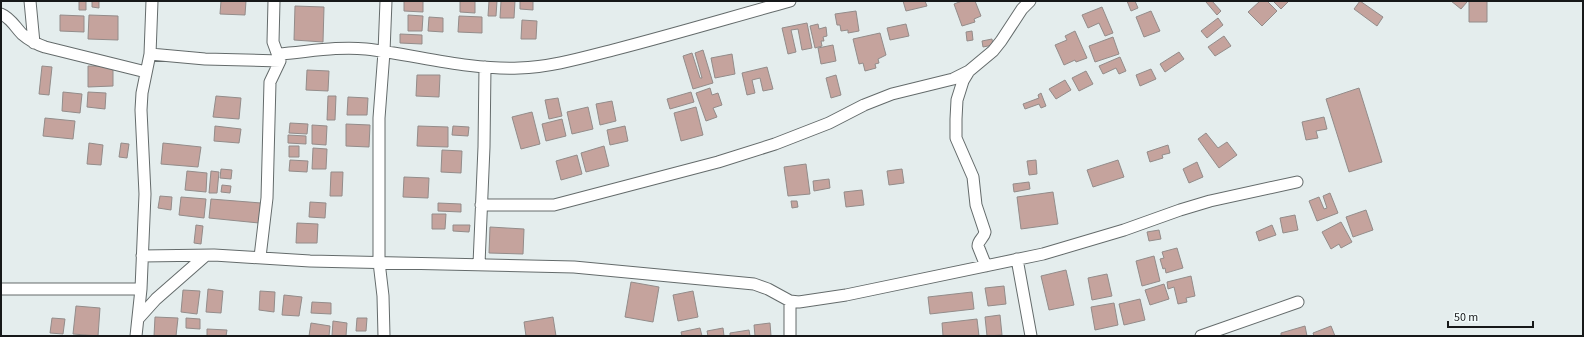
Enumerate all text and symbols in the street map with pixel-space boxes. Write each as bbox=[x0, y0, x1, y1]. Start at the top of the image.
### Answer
scale bar bbox=[1448, 303, 1533, 329]
text: 50 m bbox=[1454, 309, 1478, 326]

